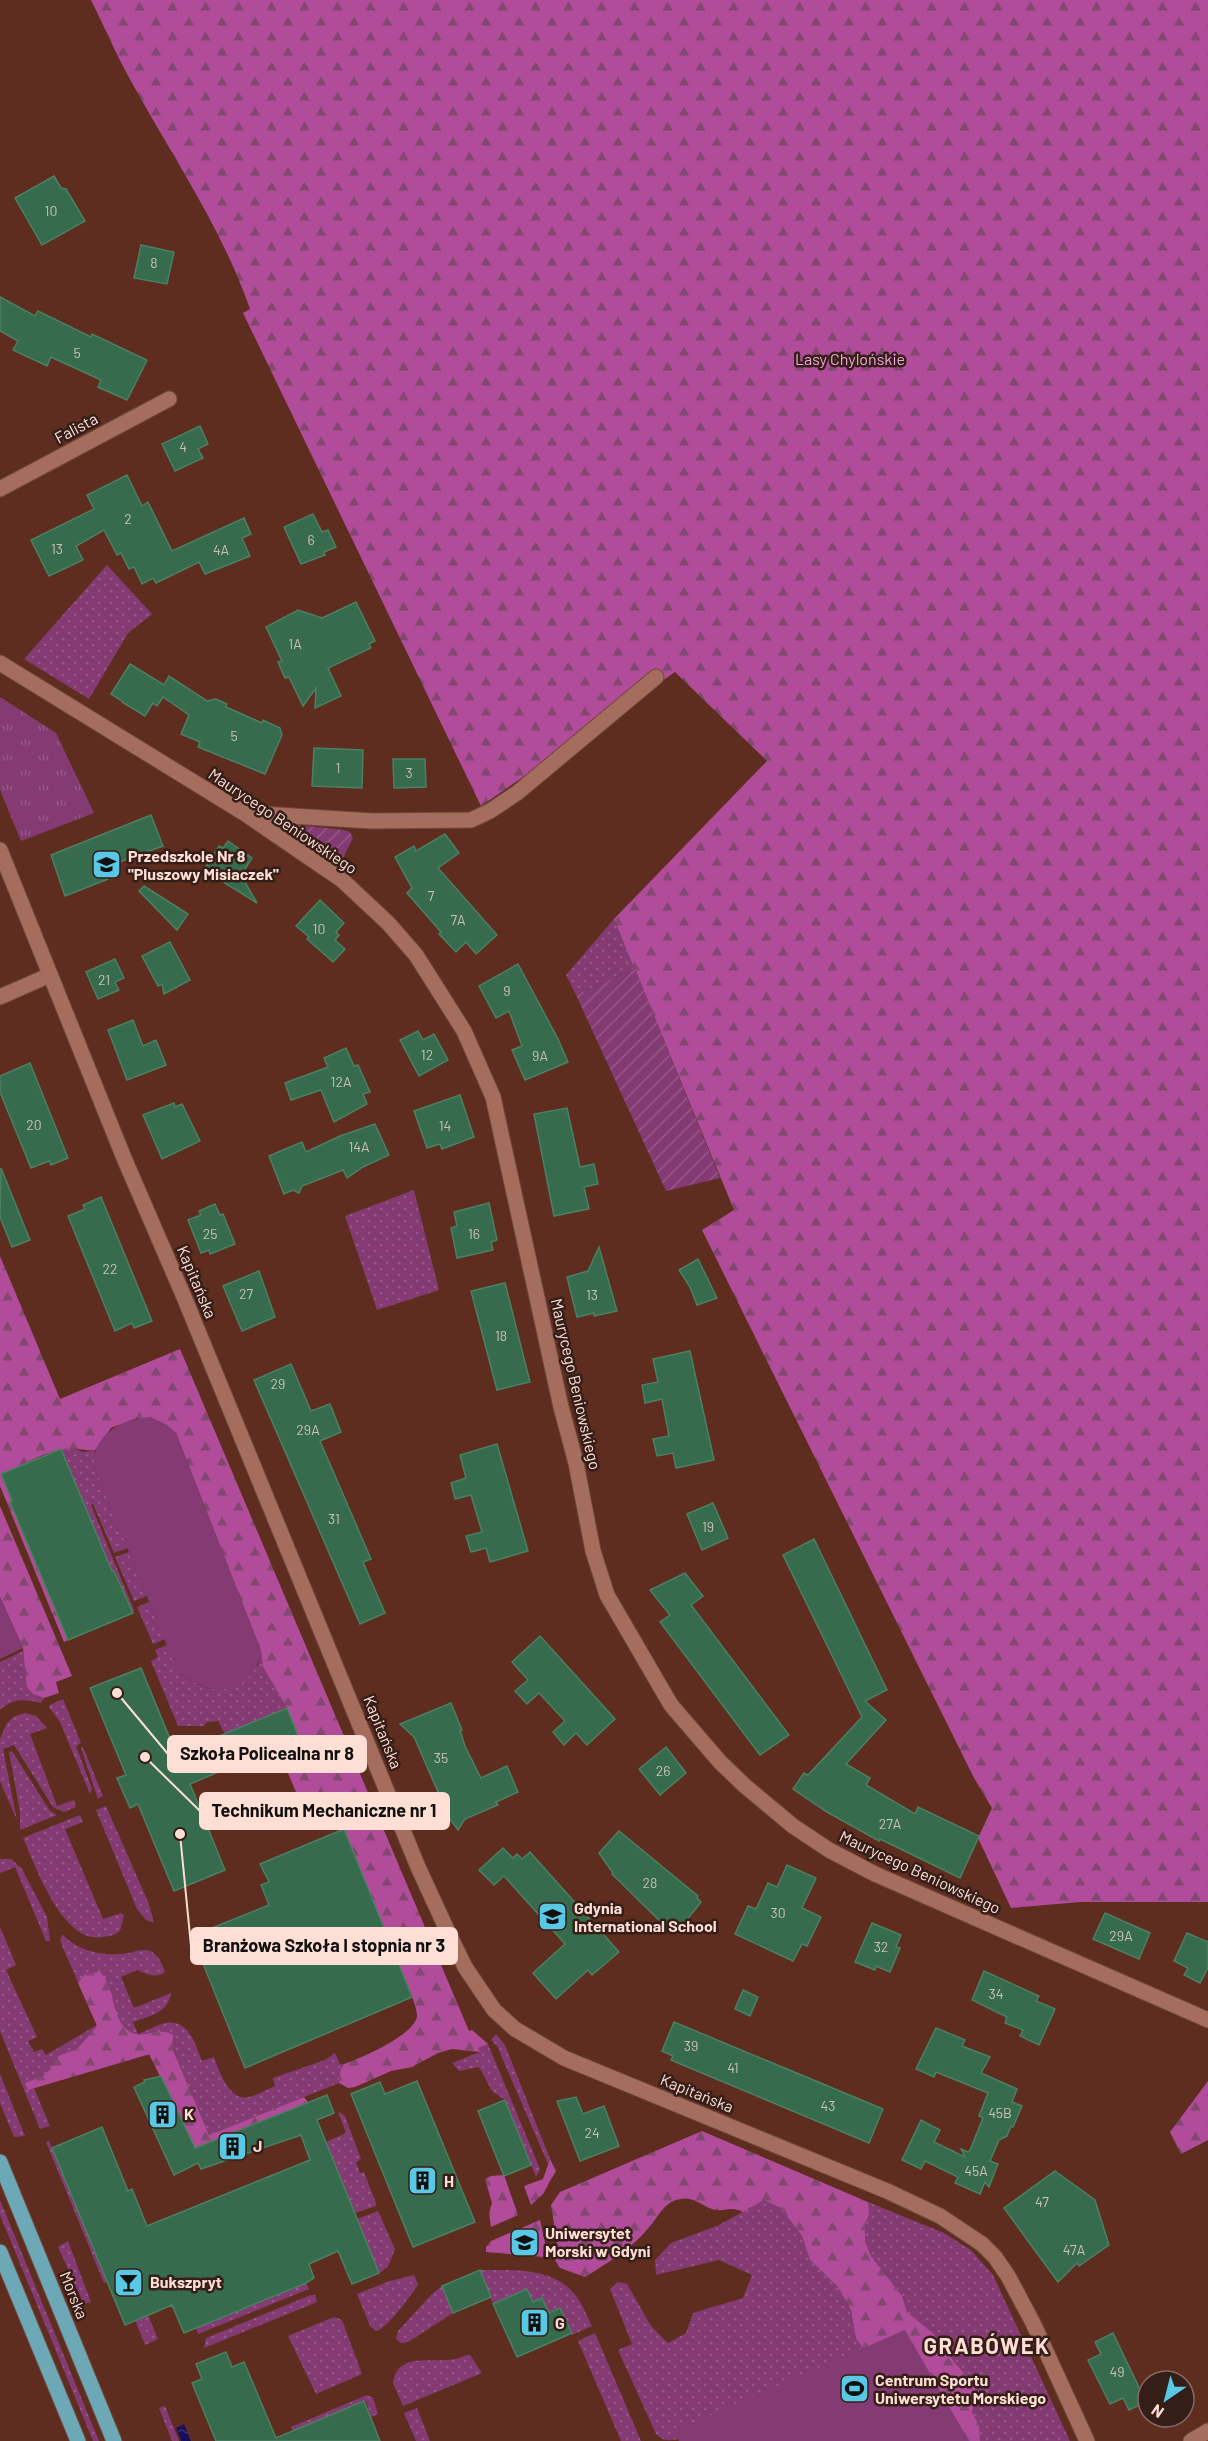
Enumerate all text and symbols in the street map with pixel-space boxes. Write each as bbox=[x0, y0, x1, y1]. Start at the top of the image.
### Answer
house number: 10 bbox=[45, 202, 57, 219]
house number: 8 bbox=[150, 254, 158, 271]
house number: 5 bbox=[73, 344, 81, 361]
park label: Lasy Chylońskie bbox=[795, 349, 905, 368]
street label: Falista bbox=[51, 408, 101, 447]
house number: 4 bbox=[179, 438, 187, 455]
house number: 2 bbox=[124, 510, 132, 527]
house number: 6 bbox=[307, 531, 315, 548]
house number: 13 bbox=[51, 540, 63, 557]
house number: 4A bbox=[213, 541, 230, 558]
house number: 1A bbox=[288, 635, 302, 652]
house number: 5 bbox=[230, 727, 238, 744]
house number: 1 bbox=[336, 759, 340, 776]
street label: Maurycego Beniowskiego bbox=[205, 764, 361, 877]
house number: 3 bbox=[405, 764, 413, 781]
place label: Przedszkole Nr 8 "Pluszowy Misiaczek" bbox=[128, 846, 279, 883]
school or university icon: Przedszkole Nr 8 "Pluszowy Misiaczek" bbox=[91, 849, 123, 881]
house number: 7 bbox=[428, 887, 435, 904]
house number: 7A bbox=[450, 911, 466, 928]
house number: 10 bbox=[313, 920, 325, 937]
house number: 21 bbox=[98, 971, 110, 988]
house number: 9 bbox=[503, 982, 511, 999]
house number: 12 bbox=[421, 1046, 433, 1063]
house number: 9A bbox=[532, 1047, 548, 1064]
house number: 12A bbox=[331, 1073, 352, 1090]
house number: 20 bbox=[26, 1116, 42, 1133]
house number: 14 bbox=[439, 1117, 451, 1134]
house number: 14A bbox=[348, 1138, 370, 1155]
house number: 25 bbox=[203, 1225, 217, 1242]
house number: 16 bbox=[468, 1225, 480, 1242]
street label: Kapitańska bbox=[174, 1243, 221, 1321]
house number: 22 bbox=[102, 1260, 118, 1277]
house number: 27 bbox=[239, 1285, 253, 1302]
house number: 13 bbox=[586, 1286, 598, 1303]
street label: Maurycego Beniowskiego bbox=[548, 1296, 605, 1471]
house number: 18 bbox=[495, 1327, 507, 1344]
house number: 29 bbox=[271, 1375, 285, 1392]
house number: 29A bbox=[296, 1421, 320, 1438]
house number: 31 bbox=[328, 1510, 340, 1527]
house number: 19 bbox=[702, 1518, 714, 1535]
street label: Kapitańska bbox=[360, 1692, 407, 1771]
callout: Szkoła Policealna nr 8 bbox=[168, 1736, 366, 1772]
text: Szkoła Policealna nr 8 bbox=[180, 1742, 354, 1764]
house number: 35 bbox=[434, 1749, 448, 1766]
house number: 26 bbox=[656, 1762, 670, 1779]
callout: Technikum Mechaniczne nr 1 bbox=[200, 1793, 449, 1829]
text: Technikum Mechaniczne nr 1 bbox=[212, 1799, 436, 1821]
house number: 27A bbox=[879, 1815, 902, 1832]
street label: Maurycego Beniowskiego bbox=[837, 1826, 1004, 1917]
house number: 28 bbox=[643, 1874, 657, 1891]
place label: Gdynia International School bbox=[574, 1898, 717, 1935]
school or university icon: Gdynia International School bbox=[537, 1901, 569, 1933]
house number: 30 bbox=[770, 1904, 786, 1921]
house number: 29A bbox=[1109, 1927, 1133, 1944]
callout: Branżowa Szkoła I stopnia nr 3 bbox=[191, 1928, 457, 1964]
text: Branżowa Szkoła I stopnia nr 3 bbox=[203, 1934, 445, 1956]
house number: 32 bbox=[874, 1938, 888, 1955]
house number: 34 bbox=[989, 1985, 1003, 2002]
house number: 39 bbox=[684, 2037, 698, 2054]
house number: 41 bbox=[727, 2059, 739, 2076]
street label: Kapitańska bbox=[658, 2069, 737, 2116]
house number: 43 bbox=[821, 2097, 835, 2114]
building icon: K bbox=[147, 2098, 179, 2130]
place label: K bbox=[184, 2104, 194, 2123]
house number: 45B bbox=[988, 2104, 1012, 2121]
house number: 24 bbox=[584, 2124, 600, 2141]
building icon: J bbox=[216, 2130, 248, 2162]
place label: J bbox=[253, 2136, 262, 2155]
house number: 45A bbox=[964, 2162, 988, 2179]
building icon: H bbox=[407, 2165, 439, 2197]
place label: H bbox=[444, 2171, 454, 2190]
house number: 47 bbox=[1035, 2193, 1049, 2210]
place label: Uniwersytet Morski w Gdyni bbox=[545, 2223, 651, 2260]
school or university icon: Uniwersytet Morski w Gdyni bbox=[508, 2226, 540, 2258]
house number: 47A bbox=[1063, 2241, 1086, 2258]
bar icon: Bukszpryt bbox=[113, 2266, 145, 2298]
street label: Morska bbox=[56, 2268, 93, 2321]
place label: Bukszpryt bbox=[150, 2272, 222, 2291]
building icon: G bbox=[518, 2307, 550, 2339]
place label: G bbox=[555, 2313, 565, 2332]
district label: GRABÓWEK bbox=[924, 2332, 1050, 2358]
house number: 49 bbox=[1109, 2363, 1125, 2380]
north arrow bbox=[1136, 2369, 1196, 2429]
place label: Centrum Sportu Uniwersytetu Morskiego bbox=[875, 2370, 1046, 2407]
sports icon: Centrum Sportu Uniwersytetu Morskiego bbox=[838, 2373, 870, 2405]
text: N bbox=[1147, 2401, 1167, 2423]

